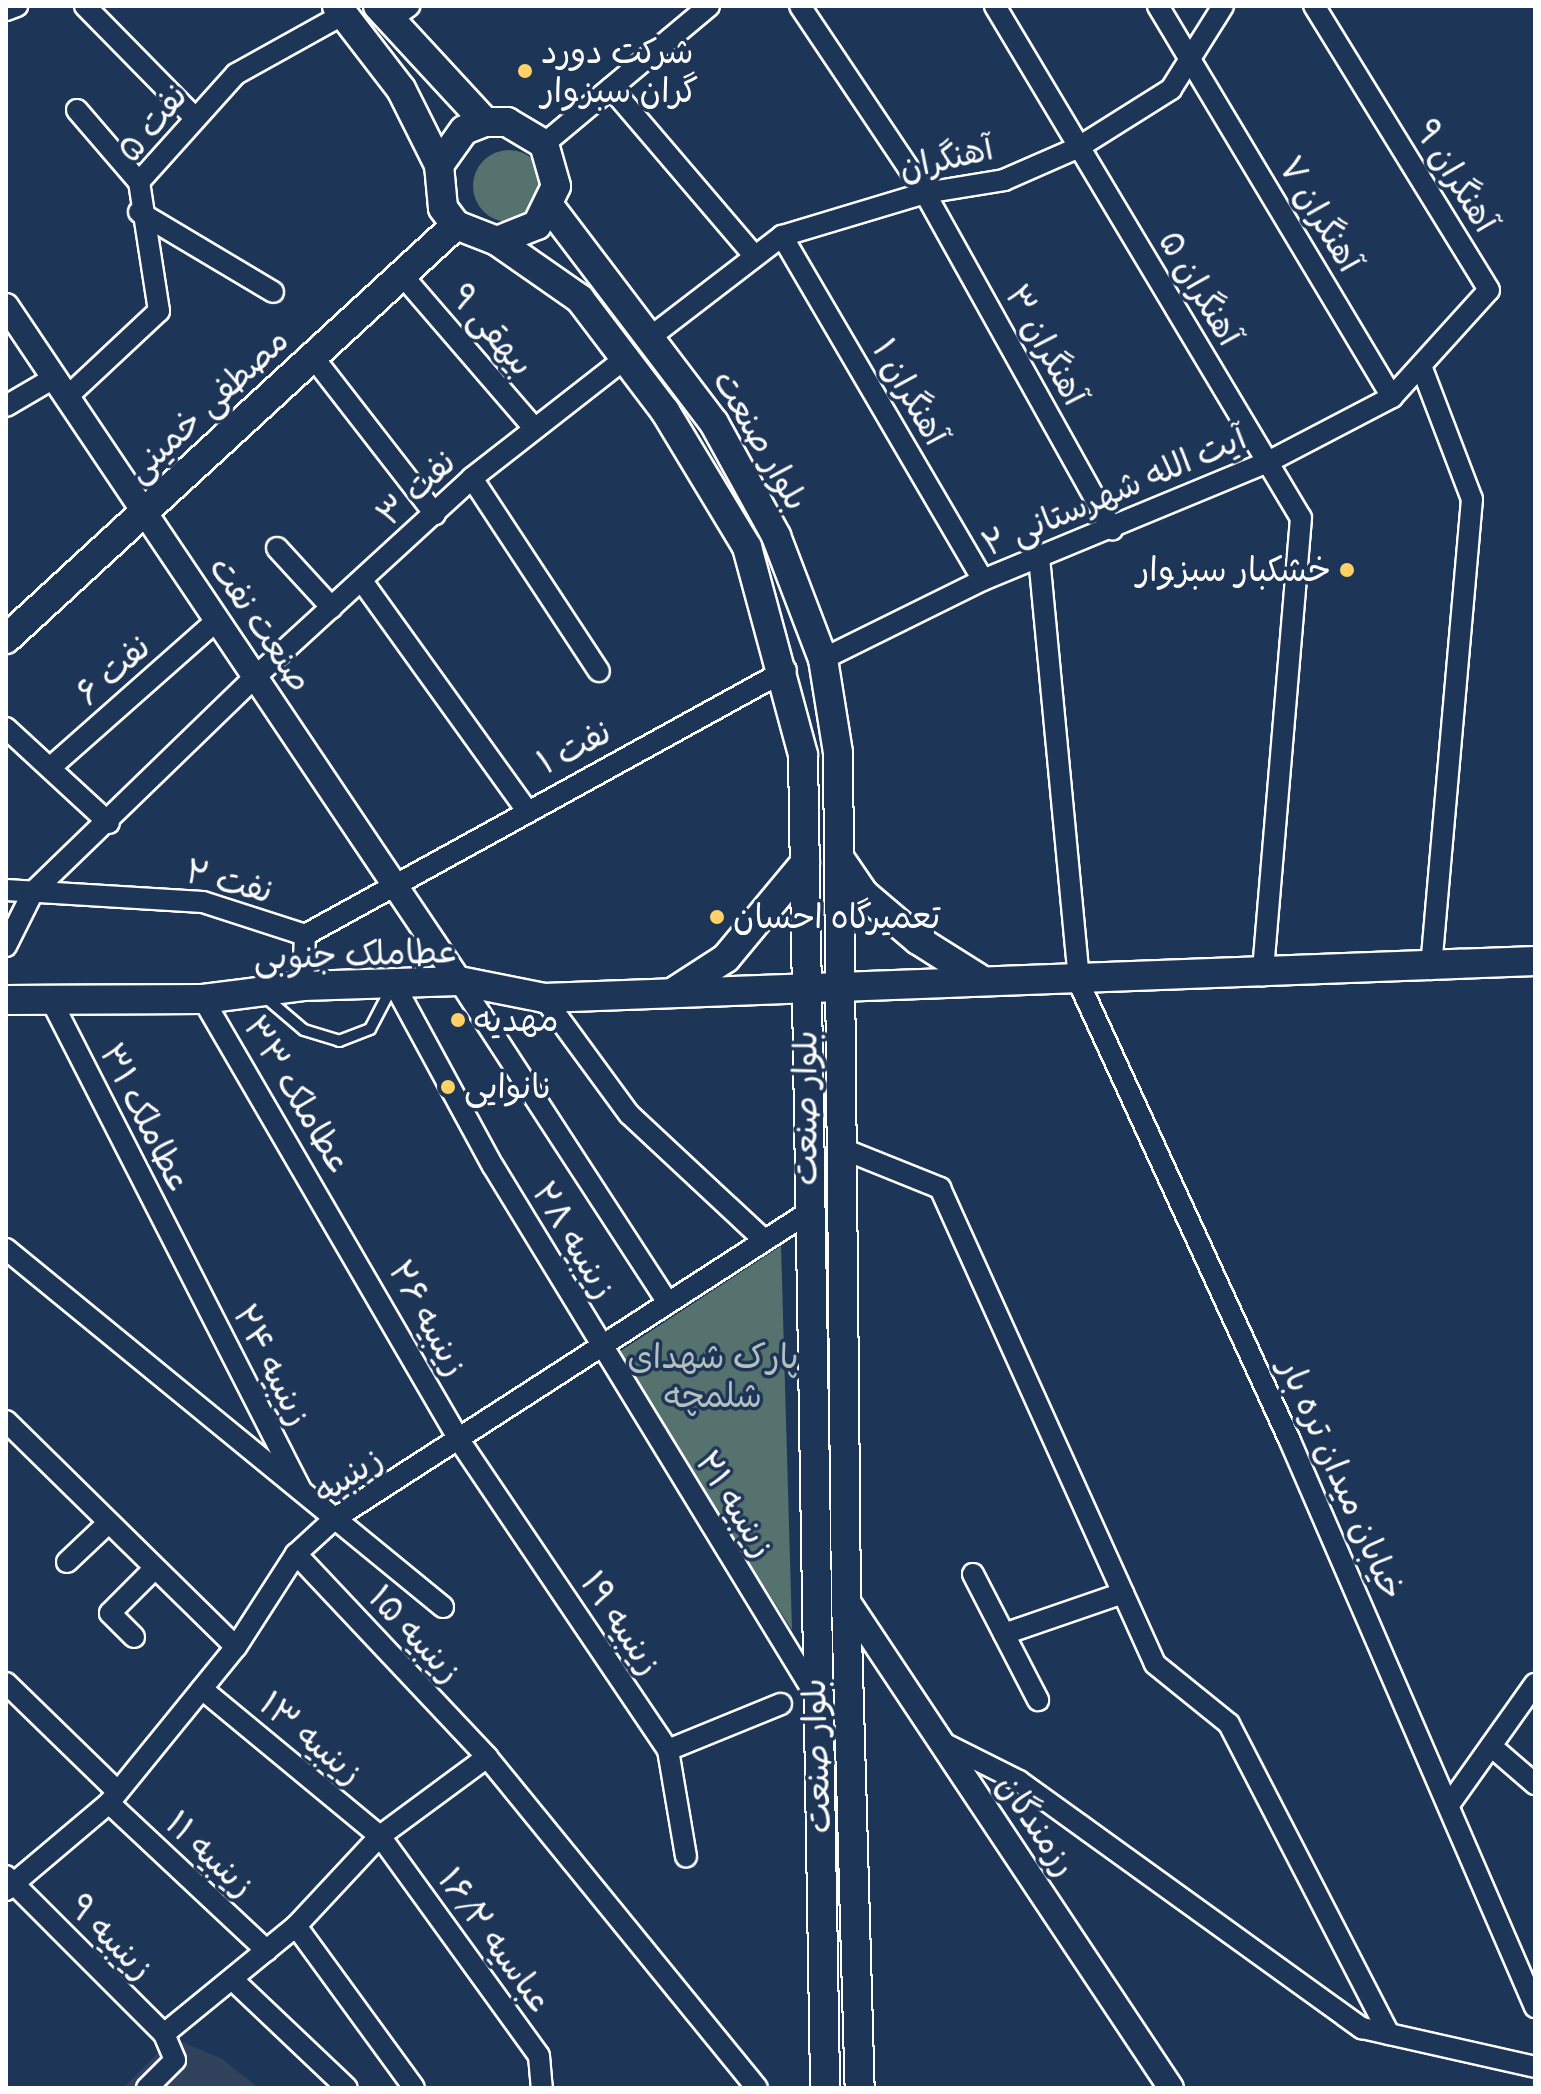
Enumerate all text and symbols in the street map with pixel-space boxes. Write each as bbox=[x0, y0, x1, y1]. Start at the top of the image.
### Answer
place label: شرکت دورد گران سبزوار bbox=[541, 31, 698, 110]
marker: شرکت دورد گران سبزوار bbox=[516, 62, 534, 80]
street label: نفت ۵ bbox=[108, 76, 196, 170]
street label: آهنگران ۹ bbox=[1406, 112, 1506, 240]
street label: آهنگران bbox=[895, 127, 997, 189]
street label: آهنگران ۷ bbox=[1270, 149, 1370, 279]
street label: آهنگران ۵ bbox=[1150, 223, 1250, 353]
street label: بیهقی ۹ bbox=[441, 276, 543, 384]
street label: آهنگران ۳ bbox=[996, 278, 1096, 412]
street label: مصطفی خمینی bbox=[117, 319, 297, 491]
street label: آهنگران ۱ bbox=[863, 332, 957, 452]
street label: بلوار صنعت bbox=[705, 363, 817, 517]
street label: آیت الله شهرستانی ۲ bbox=[976, 417, 1252, 565]
street label: نفت ۳ bbox=[368, 441, 464, 535]
street label: صنعت نفت bbox=[201, 549, 321, 699]
place label: خشکبار سبزوار bbox=[1137, 550, 1331, 590]
marker: خشکبار سبزوار bbox=[1338, 561, 1356, 579]
street label: نفت ۶ bbox=[68, 626, 158, 714]
street label: نفت ۱ bbox=[530, 711, 618, 783]
street label: نفت ۲ bbox=[181, 851, 277, 911]
place label: تعمیرگاه احسان bbox=[733, 897, 940, 937]
marker: تعمیرگاه احسان bbox=[708, 908, 726, 926]
street label: عطاملک جنوبی bbox=[253, 930, 459, 978]
place label: مهدیه bbox=[474, 1000, 559, 1040]
street label: عطاملک ۳۳ bbox=[235, 1008, 361, 1182]
marker: مهدیه bbox=[449, 1011, 467, 1029]
street label: بلوار صنعت bbox=[785, 1030, 825, 1186]
street label: عطاملک ۳۱ bbox=[91, 1037, 201, 1199]
place label: نانوایی bbox=[464, 1067, 552, 1107]
marker: نانوایی bbox=[439, 1078, 457, 1096]
street label: زینبیه ۲۸ bbox=[523, 1174, 625, 1306]
street label: زینبیه ۲۶ bbox=[380, 1253, 476, 1383]
street label: زینبیه ۲۴ bbox=[224, 1298, 320, 1432]
park label: پارک شهدای شلمچه bbox=[627, 1336, 799, 1416]
street label: خیابان میدان تره بار bbox=[1271, 1352, 1413, 1606]
street label: زینبیه bbox=[306, 1438, 390, 1512]
street label: زینبیه ۲۱ bbox=[687, 1443, 783, 1565]
street label: زینبیه ۱۹ bbox=[572, 1564, 670, 1682]
street label: زینبیه ۱۵ bbox=[360, 1577, 470, 1691]
street label: بلوار صنعت bbox=[793, 1678, 839, 1834]
street label: زینبیه ۱۳ bbox=[251, 1683, 371, 1793]
street label: رزمندگان bbox=[988, 1766, 1086, 1884]
street label: زینبیه ۱۱ bbox=[157, 1803, 263, 1905]
street label: عباسیه ۱۶/۲ bbox=[429, 1860, 561, 2020]
street label: زینبیه ۹ bbox=[60, 1886, 162, 1988]

